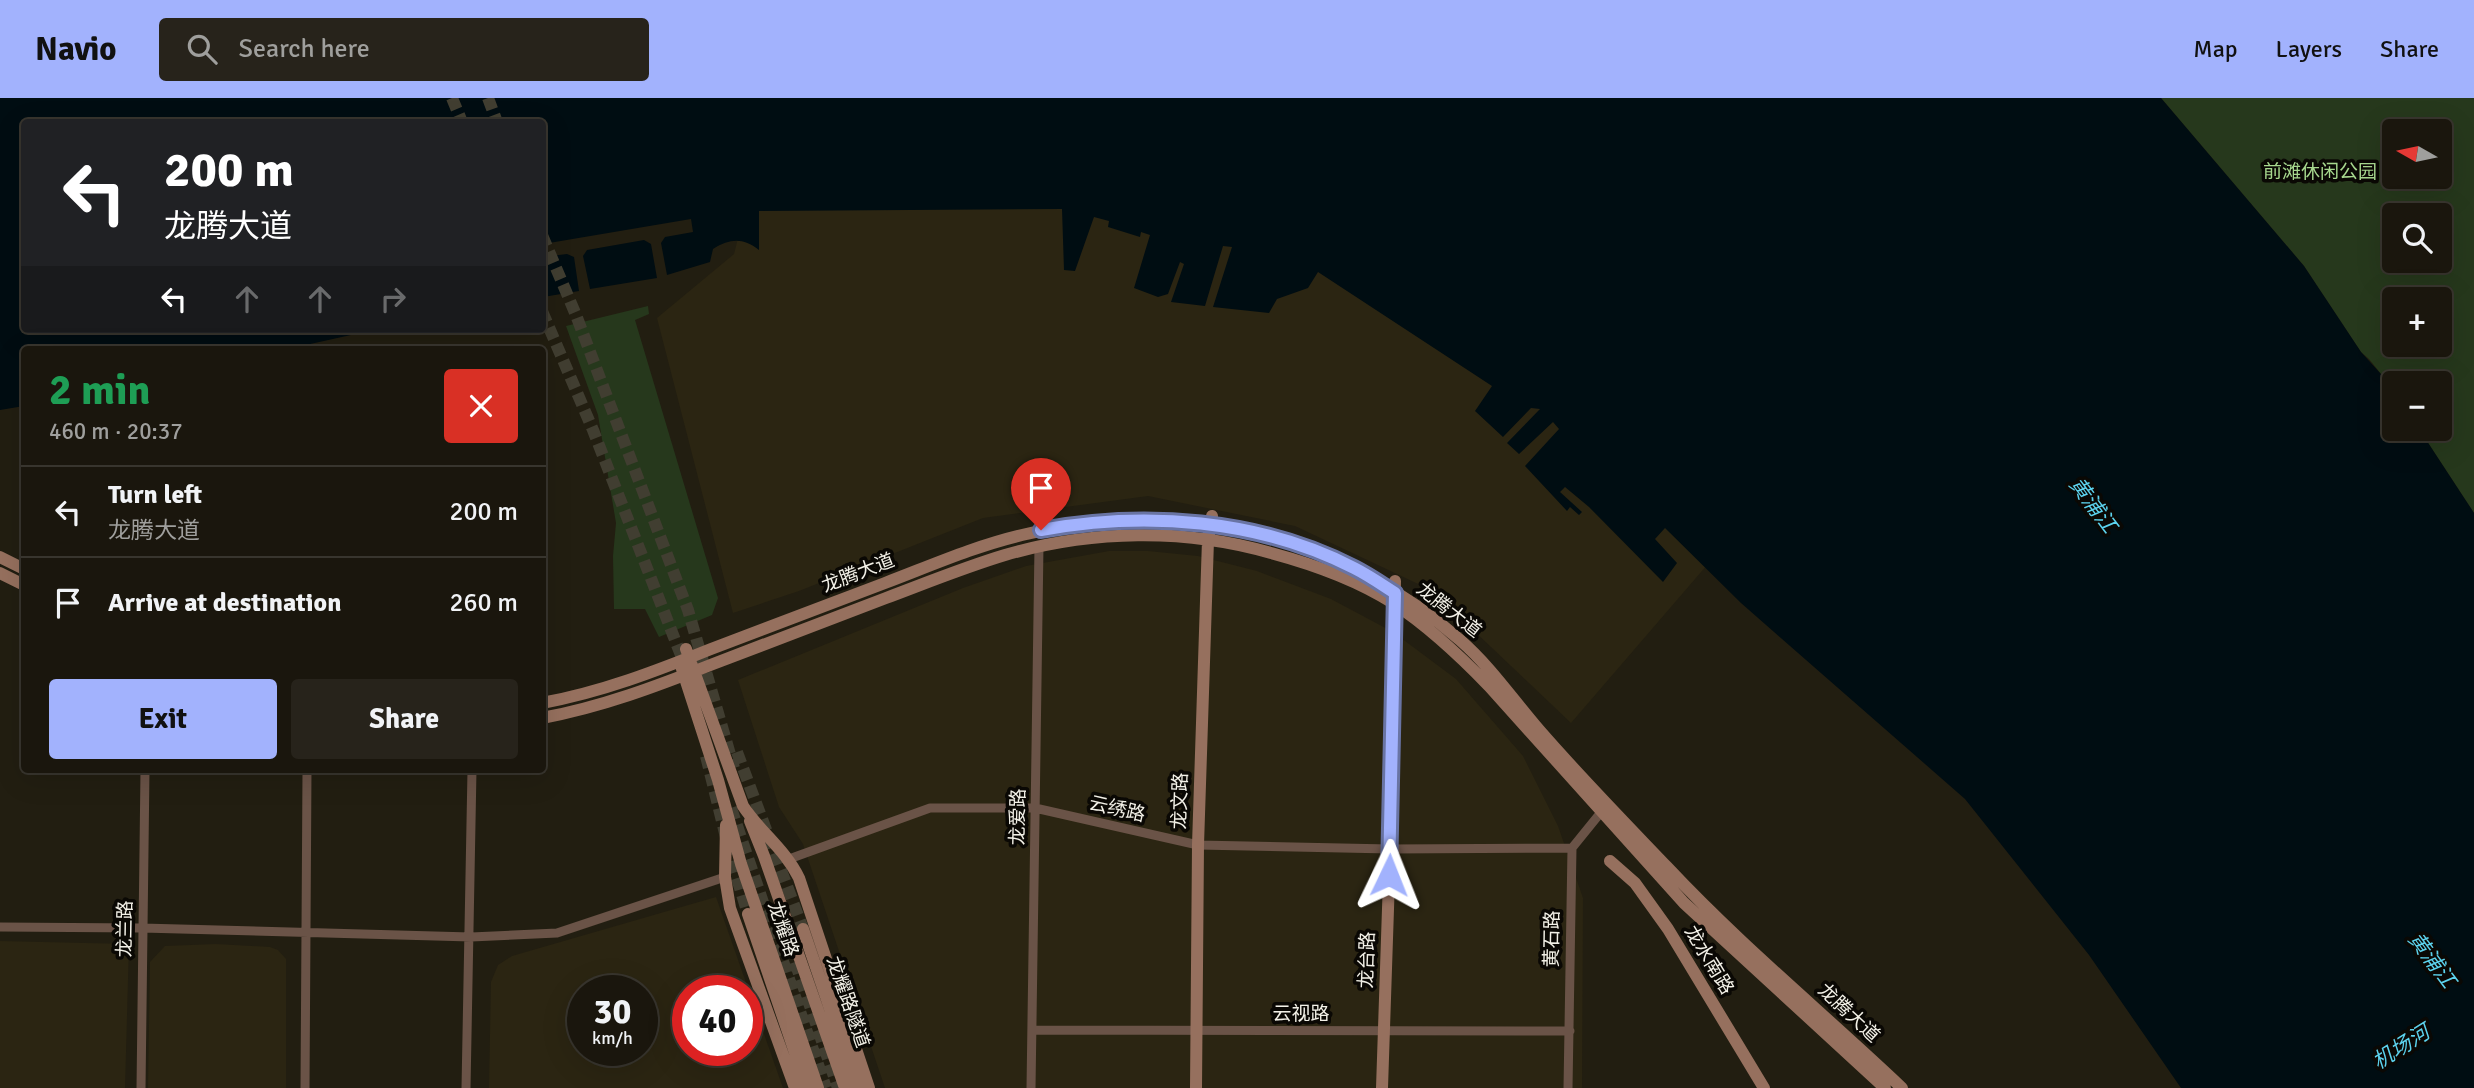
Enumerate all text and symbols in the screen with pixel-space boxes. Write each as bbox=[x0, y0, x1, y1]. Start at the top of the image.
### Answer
search box bbox=[159, 18, 649, 81]
text: Navio bbox=[35, 29, 117, 70]
icon: search bbox=[183, 30, 221, 68]
text: Search here bbox=[239, 33, 370, 65]
text: Map bbox=[2193, 34, 2238, 64]
text: Layers bbox=[2276, 34, 2342, 64]
text: Share bbox=[2380, 34, 2439, 64]
north arrow bbox=[2382, 119, 2452, 189]
map controls bbox=[2382, 119, 2452, 441]
text: 200 m bbox=[164, 140, 294, 200]
icon: left bbox=[49, 147, 140, 238]
park label: 前滩休闲公园 bbox=[2263, 160, 2377, 184]
button: search bbox=[2382, 203, 2452, 273]
text: 龙腾大道 bbox=[164, 207, 292, 246]
icon: left bbox=[155, 280, 193, 318]
icon: ahead bbox=[228, 280, 266, 318]
icon: ahead bbox=[301, 280, 339, 318]
icon: right bbox=[374, 280, 412, 318]
button: + bbox=[2382, 287, 2452, 357]
text: 2 min bbox=[49, 365, 150, 416]
button: close bbox=[444, 369, 518, 443]
button: − bbox=[2382, 371, 2452, 441]
text: 460 m · 20:37 bbox=[49, 417, 183, 446]
pin bbox=[1011, 458, 1071, 530]
icon: arrive bbox=[1022, 469, 1060, 507]
water label: 黄浦江 bbox=[2064, 472, 2124, 540]
text: Turn left bbox=[108, 479, 202, 511]
icon: left bbox=[49, 493, 87, 531]
text: 200 m bbox=[449, 496, 518, 528]
text: 龙腾大道 bbox=[108, 516, 200, 545]
street label: 龙腾大道 bbox=[818, 548, 898, 598]
street label: 龙腾大道 bbox=[1412, 577, 1486, 643]
icon: arrive bbox=[49, 584, 87, 622]
text: Arrive at destination bbox=[108, 587, 341, 619]
text: 260 m bbox=[449, 587, 518, 619]
button: Exit bbox=[49, 679, 277, 759]
button: Share bbox=[291, 679, 518, 759]
street label: 龙文路 bbox=[1167, 772, 1193, 830]
street label: 龙爱路 bbox=[1006, 788, 1030, 846]
street label: 云绣路 bbox=[1087, 791, 1147, 827]
position arrow bbox=[1352, 838, 1426, 912]
street label: 龙耀路 bbox=[762, 898, 804, 960]
street label: 龙兰路 bbox=[113, 900, 137, 958]
street label: 黄石路 bbox=[1540, 910, 1564, 968]
street label: 龙水南路 bbox=[1679, 921, 1739, 999]
water label: 黄浦江 bbox=[2403, 927, 2463, 995]
street label: 龙台路 bbox=[1354, 931, 1380, 989]
street label: 龙耀路隧道 bbox=[821, 953, 875, 1051]
speed limit sign: 40 bbox=[672, 975, 763, 1066]
street label: 龙腾大道 bbox=[1813, 978, 1885, 1048]
text: 30 bbox=[594, 990, 631, 1033]
street label: 云视路 bbox=[1272, 1002, 1330, 1026]
water label: 机场河 bbox=[2367, 1017, 2438, 1075]
text: km/h bbox=[592, 1027, 633, 1049]

